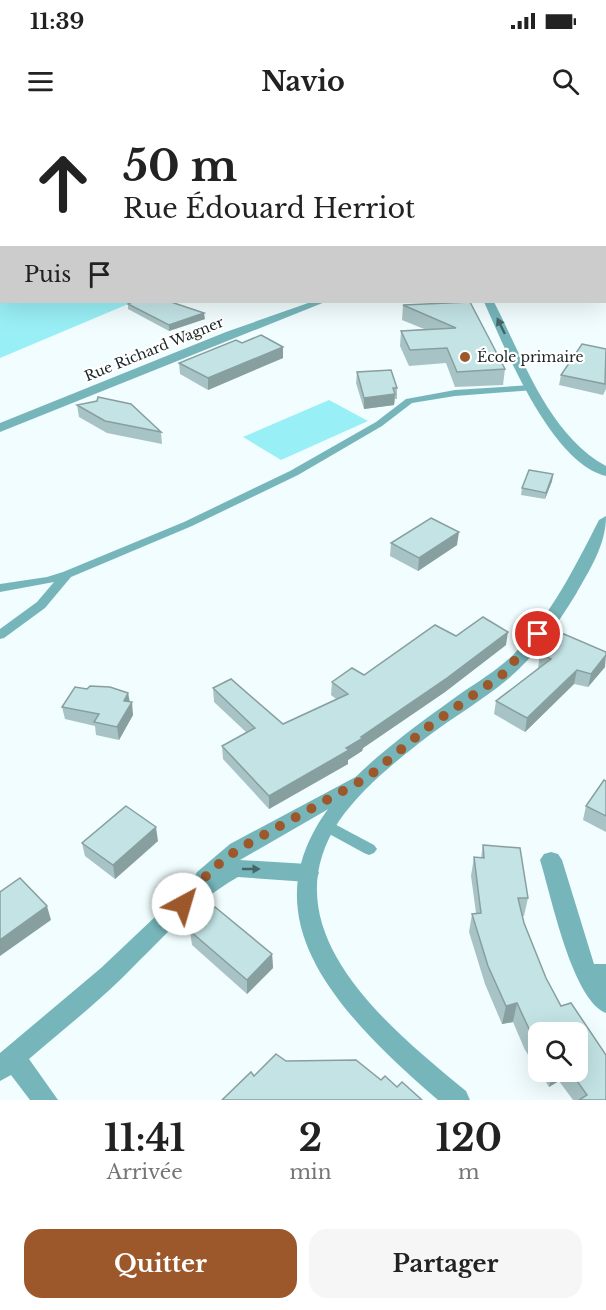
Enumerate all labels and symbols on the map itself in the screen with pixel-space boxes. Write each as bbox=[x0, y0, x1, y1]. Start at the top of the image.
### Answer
street label: Rue Richard Wagner bbox=[82, 313, 226, 385]
one-way arrow bbox=[496, 317, 505, 334]
place label: École primaire bbox=[477, 348, 583, 366]
marker: École primaire bbox=[458, 350, 472, 364]
pin bbox=[512, 608, 563, 659]
one-way arrow bbox=[242, 864, 261, 873]
position arrow bbox=[151, 872, 215, 936]

